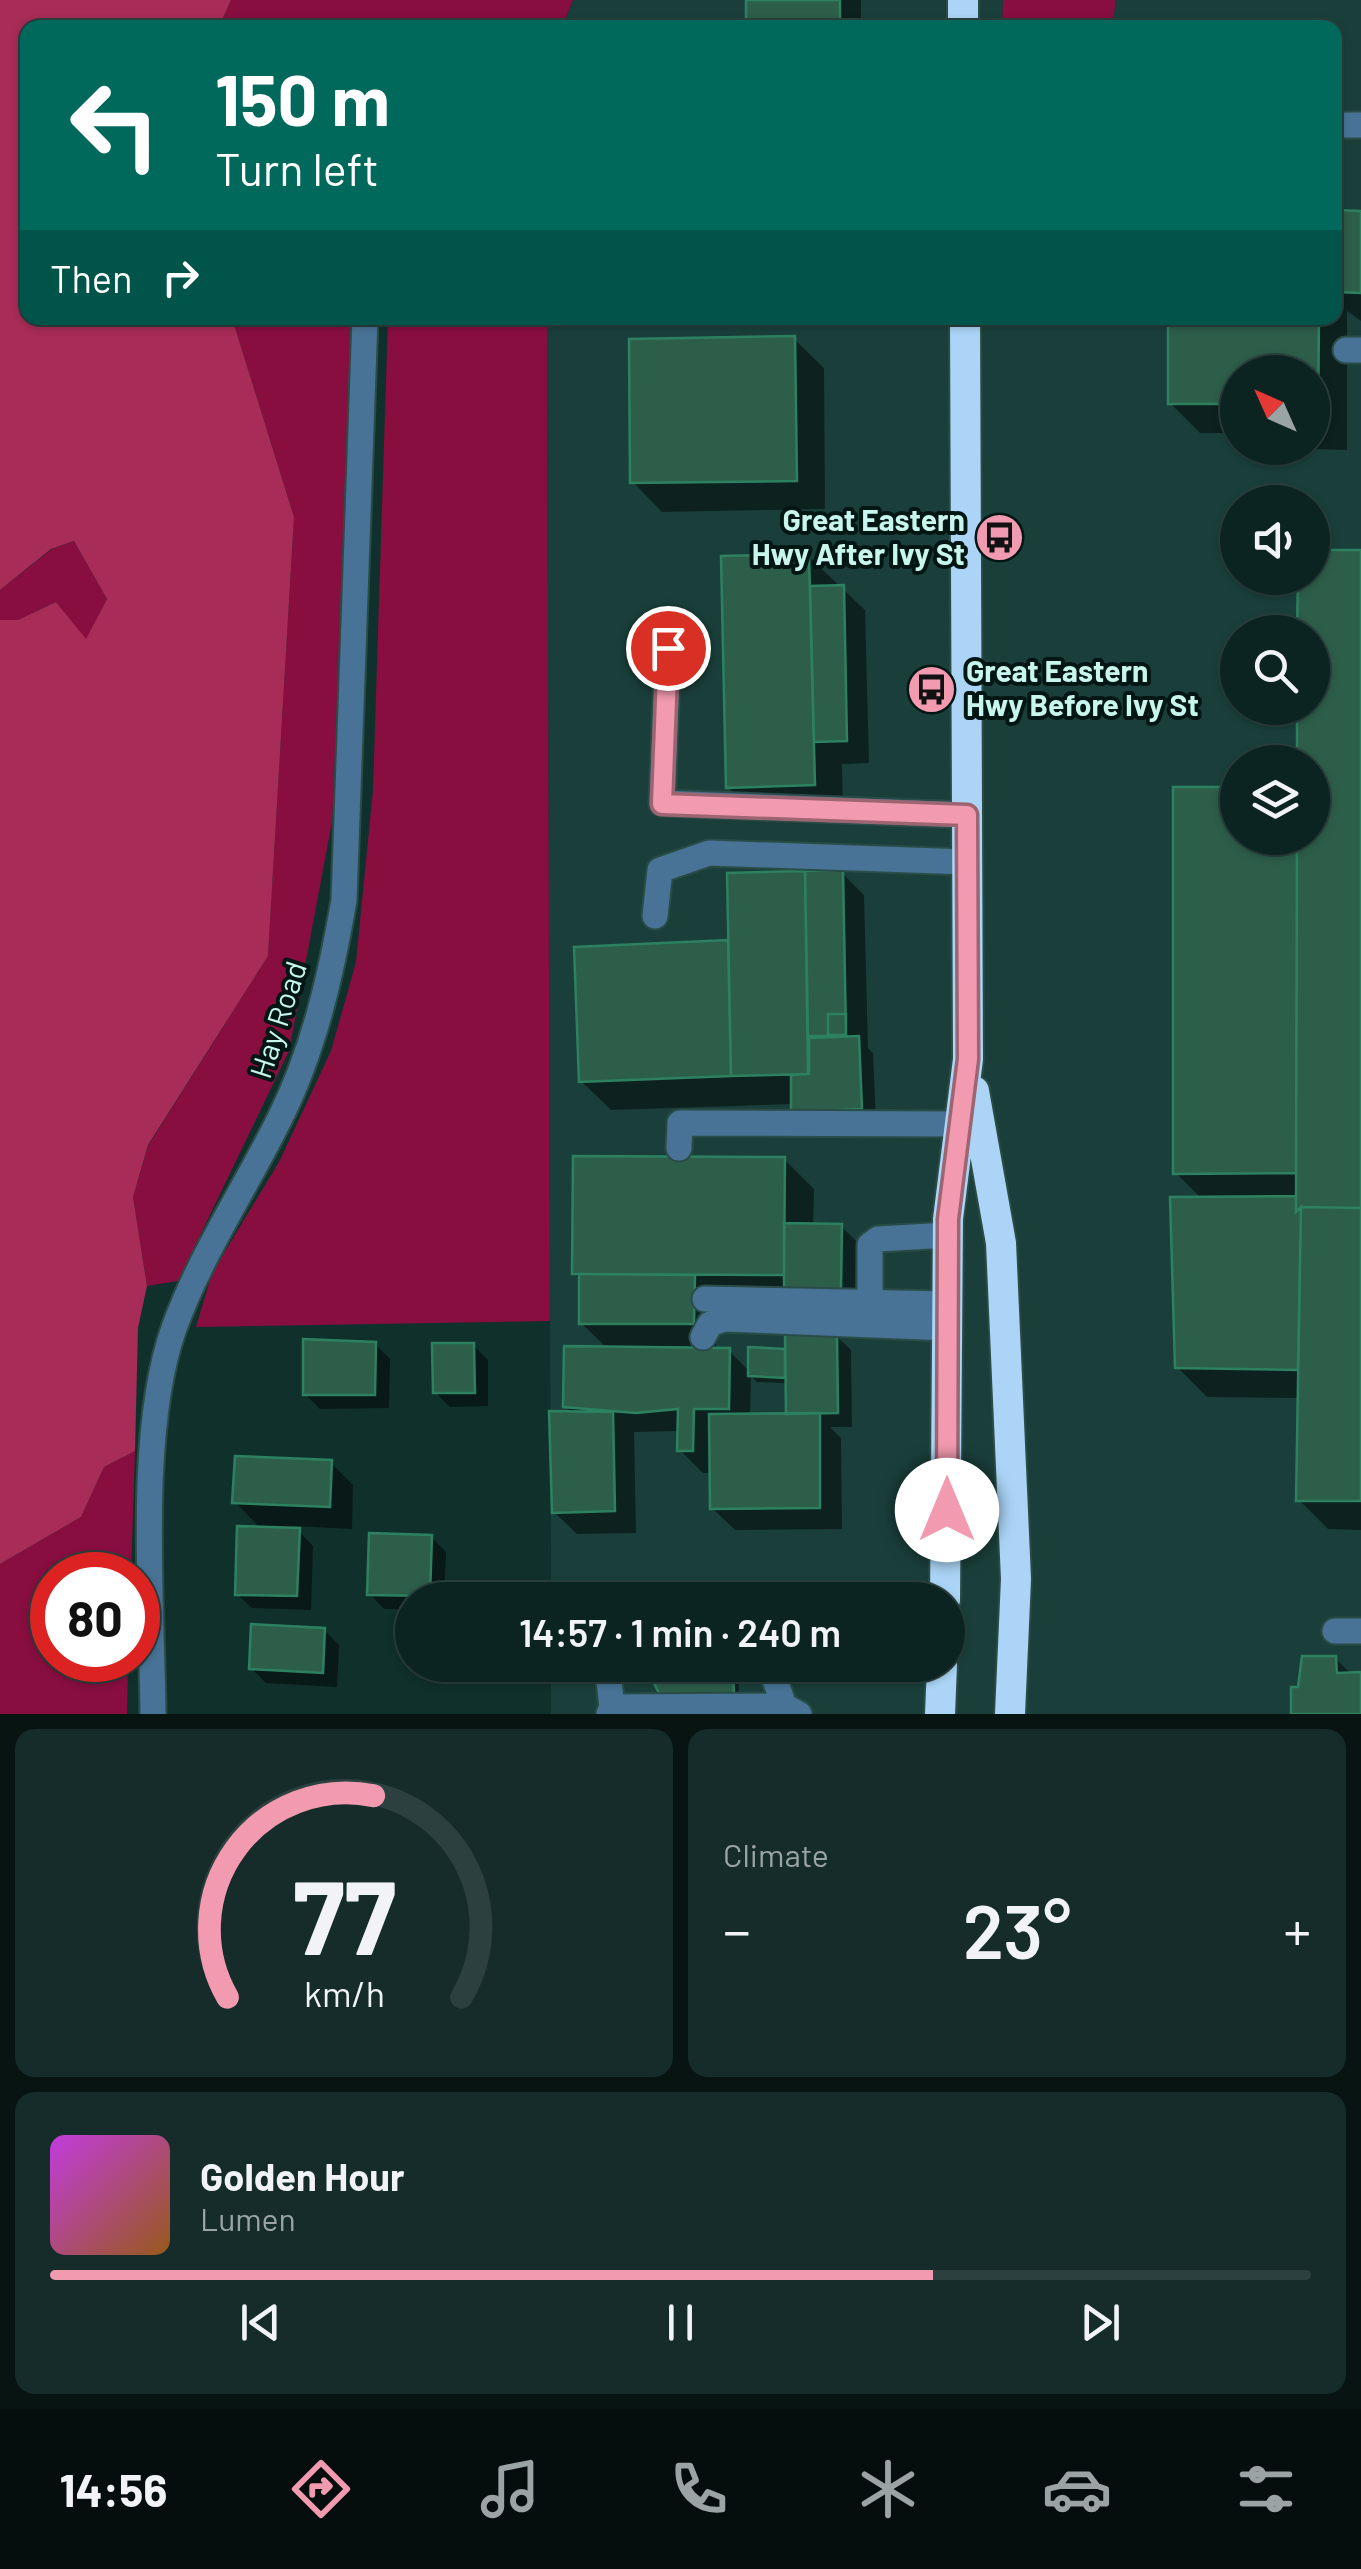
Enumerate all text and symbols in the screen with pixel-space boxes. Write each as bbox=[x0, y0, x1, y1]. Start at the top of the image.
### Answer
text: 150 m bbox=[215, 56, 390, 140]
icon: left bbox=[50, 60, 180, 190]
text: Turn left bbox=[215, 141, 379, 195]
icon: right bbox=[153, 250, 208, 305]
text: Then bbox=[50, 255, 133, 301]
north arrow bbox=[1220, 355, 1330, 465]
map controls bbox=[1220, 355, 1330, 855]
button: sound bbox=[1220, 485, 1330, 595]
place label: Great Eastern Hwy After Ivy St bbox=[752, 501, 965, 571]
bus stop icon: Great Eastern Hwy After Ivy St bbox=[974, 512, 1026, 564]
pin bbox=[626, 606, 711, 691]
button: search bbox=[1220, 615, 1330, 725]
icon: arrive bbox=[641, 621, 696, 676]
place label: Great Eastern Hwy Before Ivy St bbox=[966, 652, 1199, 722]
bus stop icon: Great Eastern Hwy Before Ivy St bbox=[905, 663, 957, 715]
button: layers bbox=[1220, 745, 1330, 855]
street label: Hay Road bbox=[241, 956, 313, 1082]
position arrow bbox=[895, 1458, 999, 1562]
speed limit sign: 80 bbox=[30, 1552, 160, 1682]
text: 14:57 · 1 min · 240 m bbox=[519, 1609, 841, 1655]
text: Climate bbox=[723, 1835, 829, 1873]
text: 77 bbox=[292, 1851, 396, 1976]
text: 23° bbox=[963, 1884, 1071, 1974]
text: − bbox=[723, 1896, 751, 1962]
text: + bbox=[1283, 1896, 1311, 1962]
text: km/h bbox=[304, 1971, 384, 2014]
text: Golden Hour bbox=[200, 2153, 405, 2199]
text: Lumen bbox=[200, 2199, 296, 2237]
icon: previous bbox=[233, 2295, 288, 2350]
icon: pause bbox=[653, 2295, 708, 2350]
icon: next bbox=[1073, 2295, 1128, 2350]
icon: directions bbox=[286, 2454, 356, 2524]
icon: music bbox=[475, 2454, 545, 2524]
icon: phone bbox=[664, 2454, 734, 2524]
icon: climate bbox=[853, 2454, 923, 2524]
icon: car bbox=[1042, 2454, 1112, 2524]
icon: filters bbox=[1231, 2454, 1301, 2524]
text: 14:56 bbox=[60, 2462, 167, 2516]

